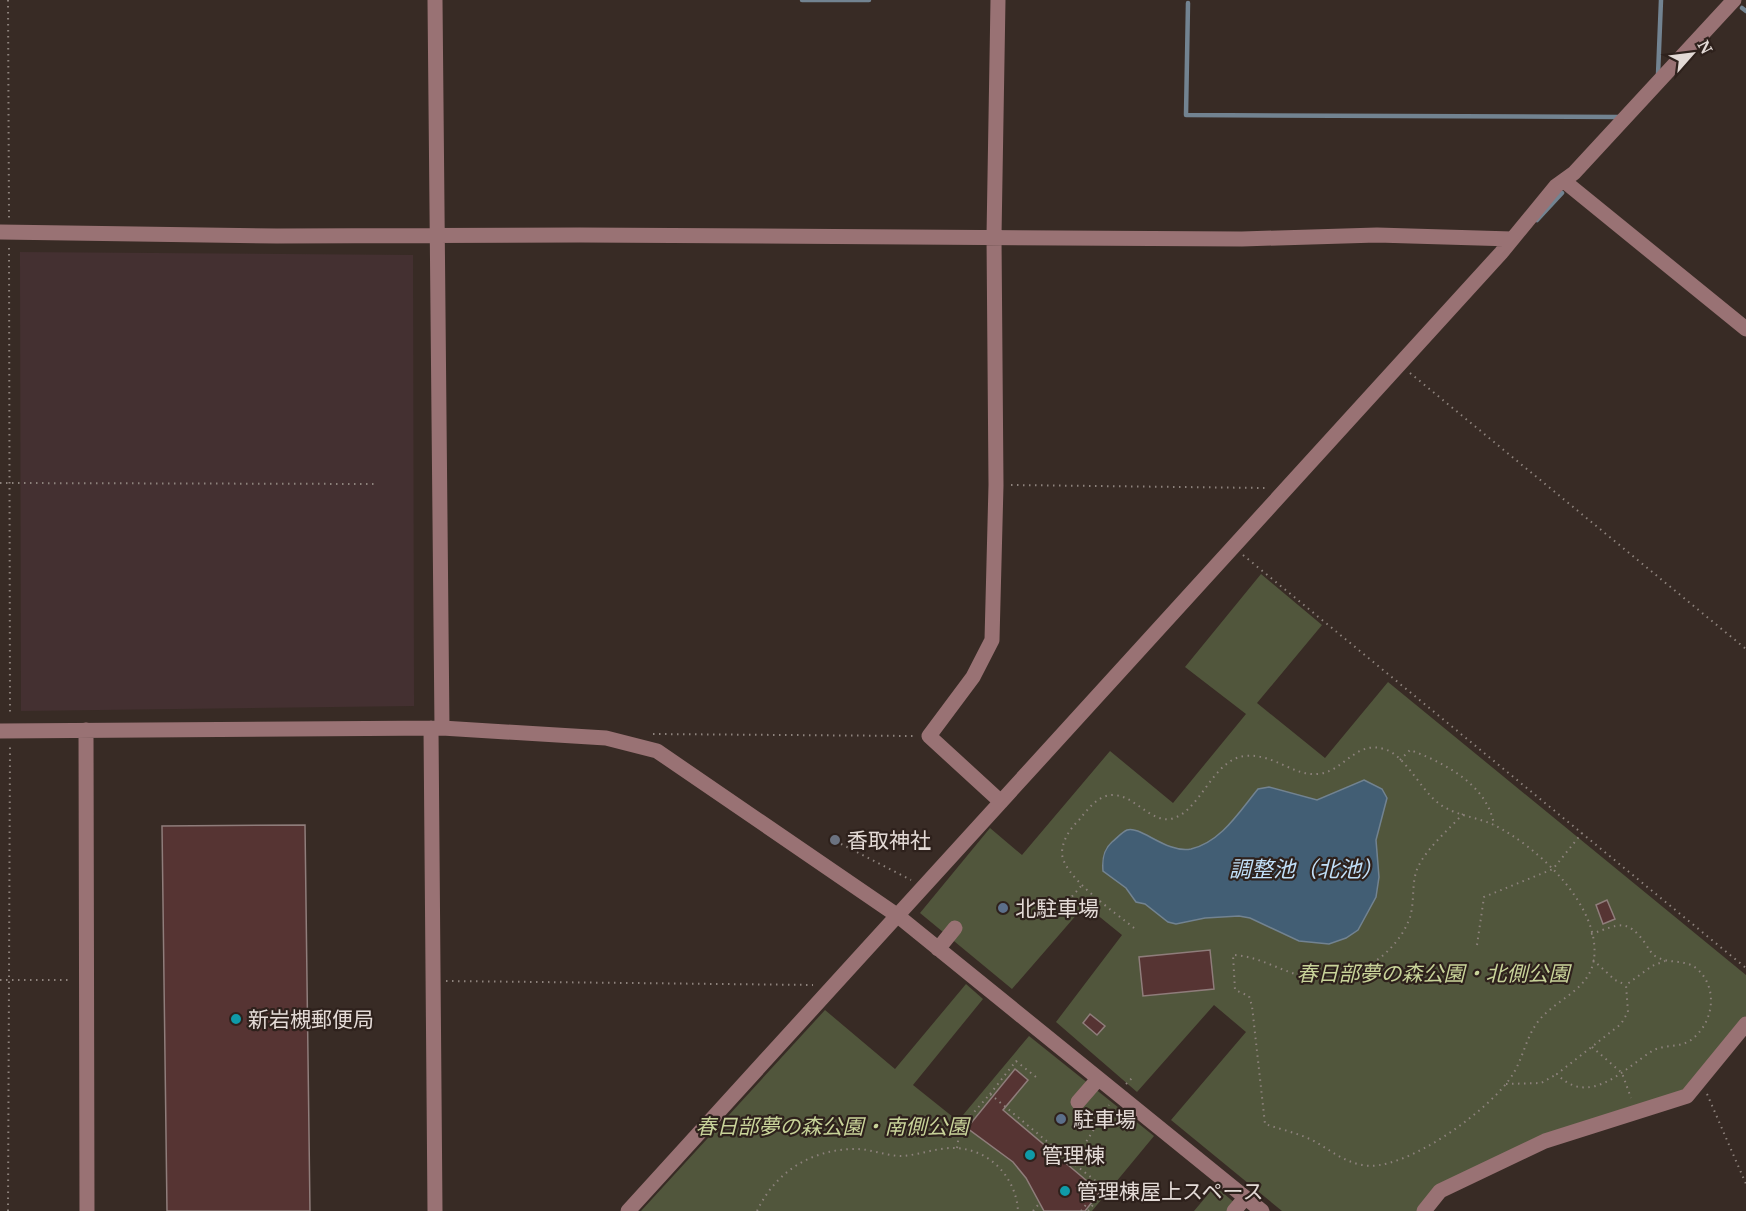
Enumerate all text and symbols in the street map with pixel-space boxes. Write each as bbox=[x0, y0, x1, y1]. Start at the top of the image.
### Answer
north arrow bbox=[1662, 24, 1722, 84]
text: N bbox=[1693, 36, 1718, 58]
place label: 香取神社 bbox=[847, 826, 931, 854]
marker: 香取神社 bbox=[828, 833, 842, 847]
water label: 調整池（北池） bbox=[1229, 853, 1383, 883]
place label: 北駐車場 bbox=[1015, 894, 1099, 922]
marker: 北駐車場 bbox=[996, 901, 1010, 915]
park label: 春日部夢の森公園・北側公園 bbox=[1297, 959, 1572, 987]
place label: 新岩槻郵便局 bbox=[248, 1005, 374, 1033]
marker: 新岩槻郵便局 bbox=[229, 1012, 243, 1026]
place label: 駐車場 bbox=[1073, 1105, 1136, 1133]
park label: 春日部夢の森公園・南側公園 bbox=[696, 1112, 971, 1140]
marker: 駐車場 bbox=[1054, 1112, 1068, 1126]
place label: 管理棟 bbox=[1042, 1141, 1105, 1169]
marker: 管理棟 bbox=[1023, 1148, 1037, 1162]
place label: 管理棟屋上スペース bbox=[1077, 1177, 1263, 1205]
marker: 管理棟屋上スペース bbox=[1058, 1184, 1072, 1198]

